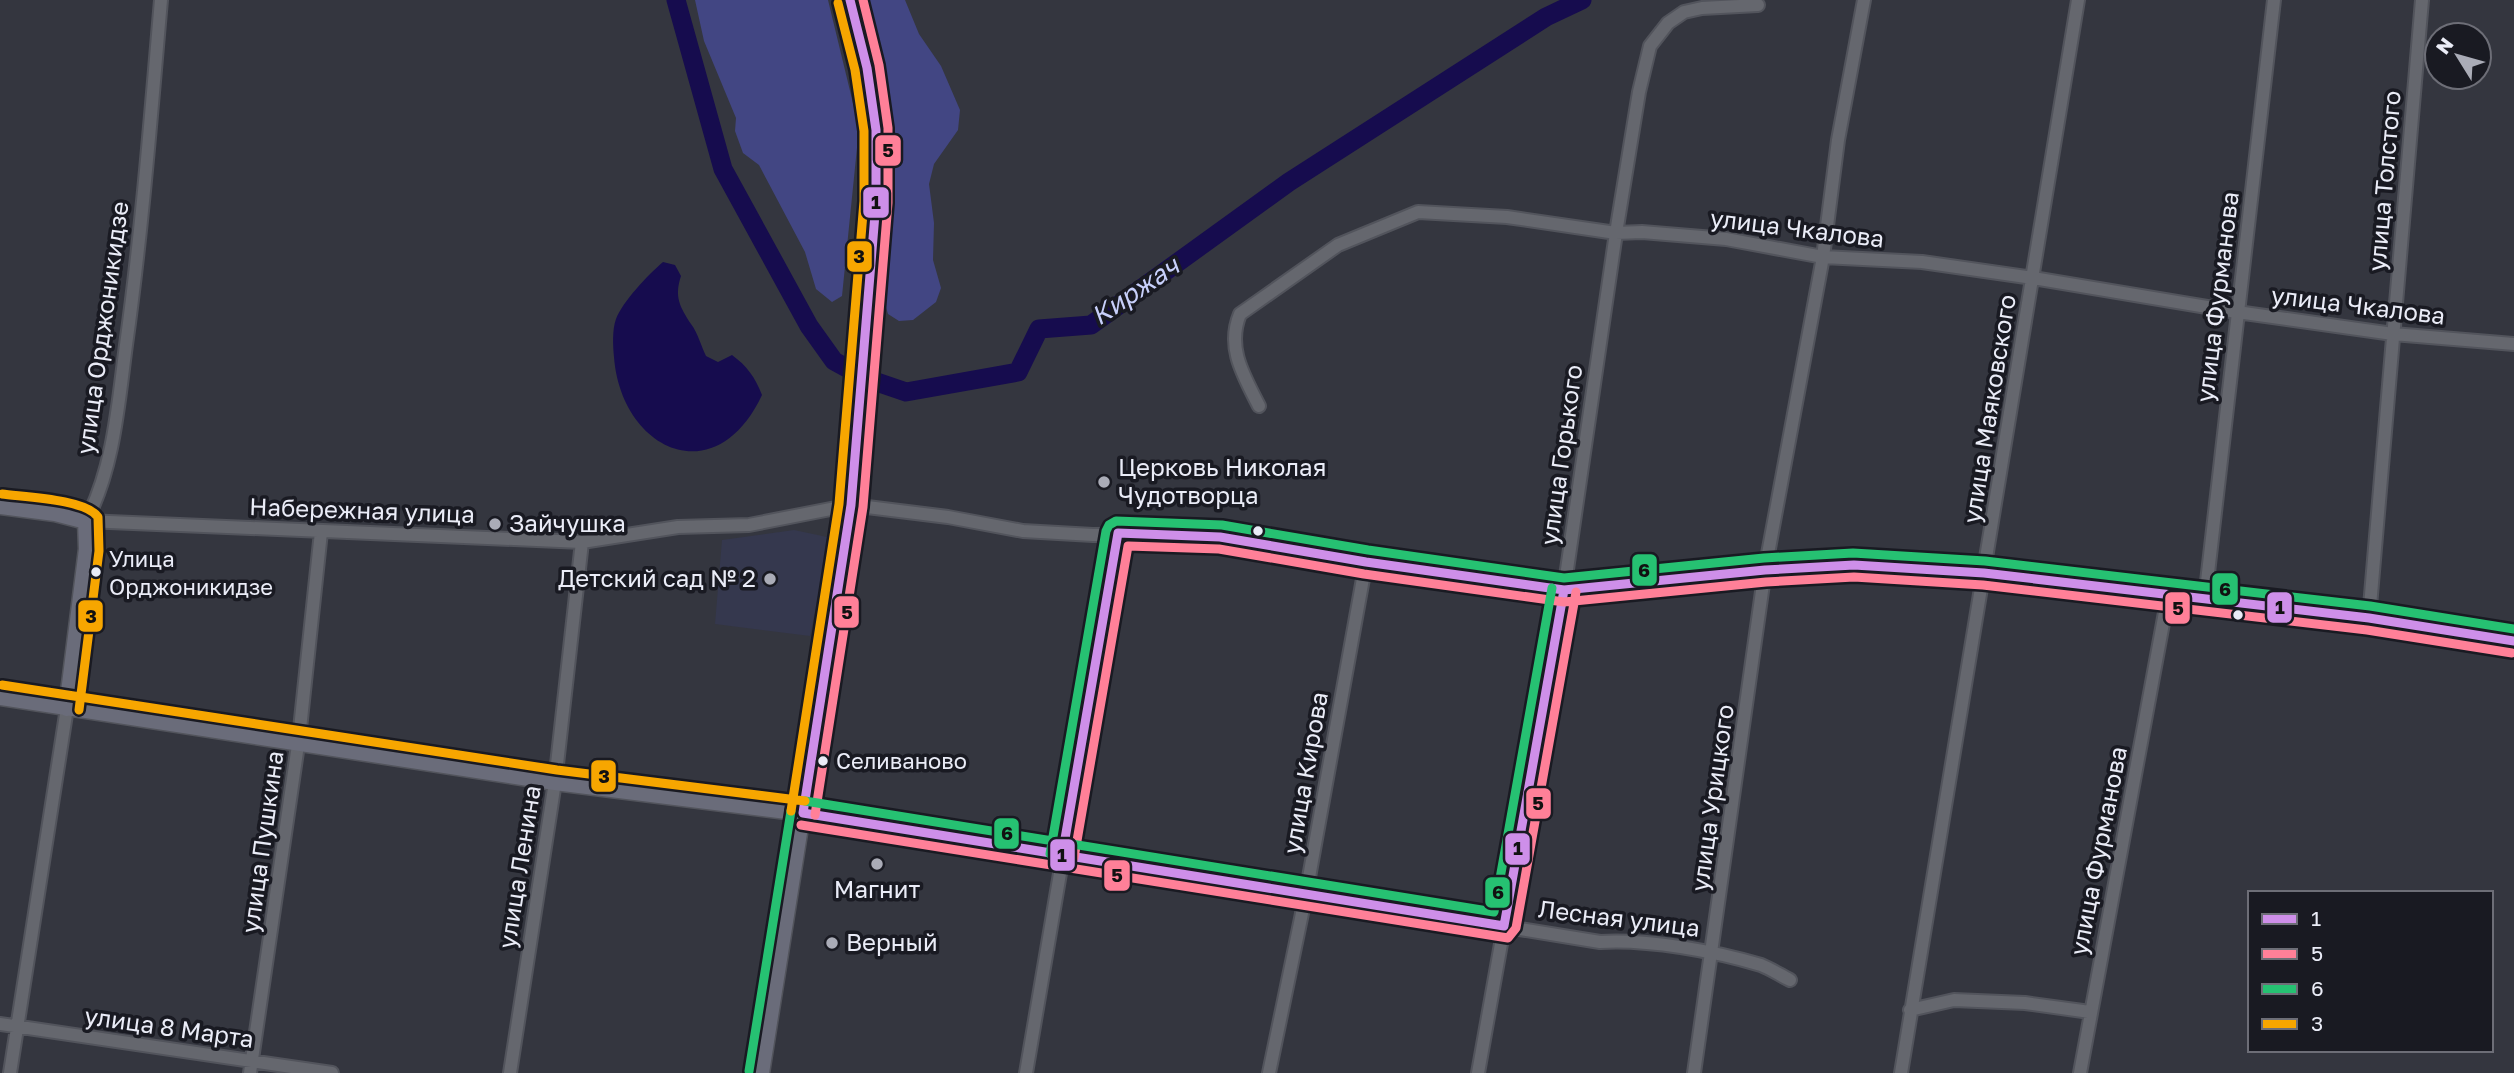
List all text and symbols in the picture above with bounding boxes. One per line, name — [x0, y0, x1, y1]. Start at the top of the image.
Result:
north arrow — [2423, 21, 2493, 91]
text: N — [2430, 33, 2458, 58]
street label: улица Толстого — [2361, 89, 2406, 273]
line badge: 5 — [874, 134, 902, 167]
text: 5 — [882, 138, 894, 161]
line badge: 1 — [862, 186, 890, 219]
text: 1 — [871, 190, 881, 213]
street label: улица Фурманова — [2189, 190, 2244, 404]
street label: улица Орджоникидзе — [69, 199, 134, 456]
street label: улица Чкалова — [1709, 202, 1886, 253]
line badge: 3 — [846, 240, 873, 273]
text: 3 — [853, 244, 865, 267]
water label: Киржач — [1085, 249, 1186, 331]
street label: улица Чкалова — [2270, 279, 2447, 330]
street label: улица Маяковского — [1956, 292, 2021, 525]
street label: улица Горького — [1534, 363, 1588, 547]
place label: Церковь Николая Чудотворца — [1118, 452, 1326, 509]
marker: Церковь Николая Чудотворца — [1096, 474, 1112, 490]
street label: Набережная улица — [249, 491, 475, 528]
place label: Зайчушка — [509, 508, 626, 537]
marker: Зайчушка — [487, 516, 503, 532]
unlabelled marker — [1251, 524, 1265, 538]
place label: Улица Орджоникидзе — [109, 545, 273, 600]
line badge: 6 — [1631, 553, 1658, 587]
text: 6 — [1638, 558, 1650, 581]
place label: Детский сад № 2 — [558, 563, 756, 592]
marker: Улица Орджоникидзе — [89, 565, 103, 579]
marker: Детский сад № 2 — [762, 571, 778, 587]
line badge: 6 — [2211, 572, 2239, 606]
text: 6 — [2219, 577, 2231, 600]
line badge: 5 — [2164, 591, 2191, 625]
line badge: 1 — [2266, 591, 2293, 624]
line badge: 5 — [833, 595, 860, 629]
text: 1 — [2275, 595, 2285, 618]
text: 5 — [2172, 596, 2184, 619]
line badge: 3 — [77, 599, 104, 633]
text: 5 — [841, 600, 853, 623]
text: 3 — [85, 604, 97, 627]
unlabelled marker — [2231, 608, 2245, 622]
street label: улица Кирова — [1276, 689, 1333, 856]
street label: улица Урицкого — [1684, 702, 1739, 893]
street label: улица Фурманова — [2063, 744, 2132, 958]
place label: Селиваново — [836, 747, 967, 774]
street label: улица Пушкина — [234, 749, 289, 935]
marker: Селиваново — [816, 754, 830, 768]
line badge: 3 — [590, 759, 617, 793]
text: 3 — [598, 764, 610, 787]
street label: улица Ленина — [491, 783, 546, 950]
line badge: 5 — [1525, 787, 1552, 820]
text: 5 — [1532, 791, 1544, 814]
line badge: 6 — [993, 817, 1020, 850]
text: 6 — [1001, 821, 1013, 844]
line badge: 1 — [1504, 832, 1531, 866]
text: 1 — [1513, 836, 1523, 859]
line badge: 1 — [1049, 838, 1076, 872]
text: 1 — [1057, 843, 1067, 866]
marker: Магнит — [869, 856, 885, 872]
line badge: 5 — [1103, 859, 1131, 892]
text: 5 — [1111, 863, 1123, 886]
place label: Магнит — [834, 874, 920, 903]
line badge: 6 — [1484, 876, 1511, 909]
text: 6 — [1492, 880, 1504, 903]
legend — [2248, 891, 2493, 1052]
street label: Лесная улица — [1537, 893, 1702, 942]
text: 1 — [2311, 905, 2321, 931]
place label: Верный — [846, 927, 938, 956]
marker: Верный — [824, 935, 840, 951]
text: 5 — [2311, 940, 2323, 966]
text: 6 — [2311, 975, 2324, 1001]
street label: улица 8 Марта — [83, 1000, 256, 1053]
text: 3 — [2311, 1010, 2323, 1036]

